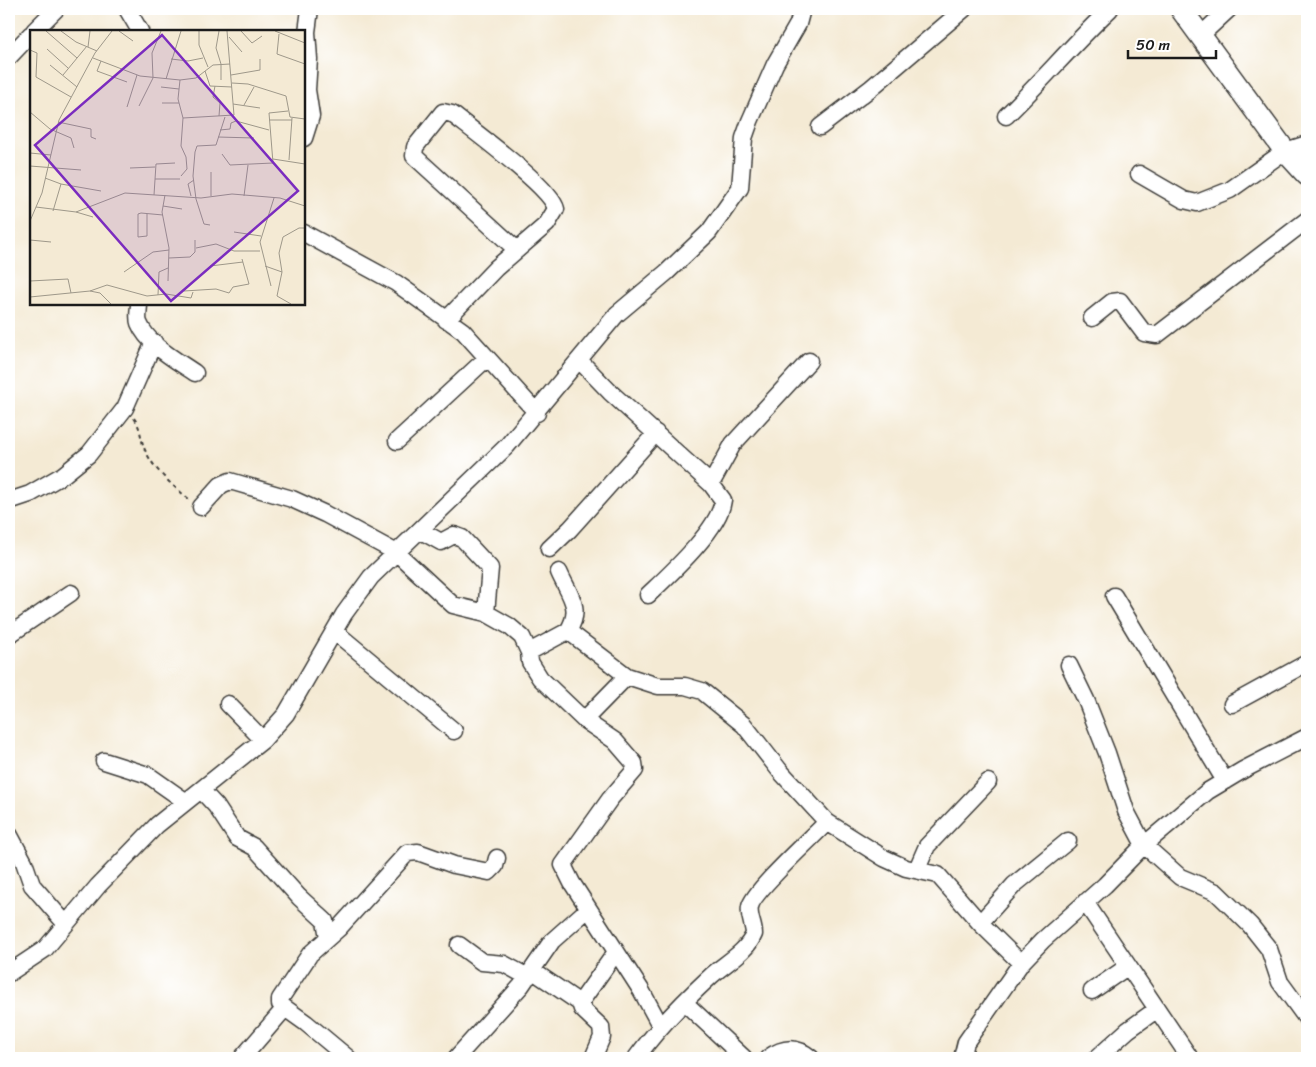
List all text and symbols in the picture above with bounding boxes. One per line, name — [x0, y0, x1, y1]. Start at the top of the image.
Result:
scale bar — [1128, 28, 1216, 60]
inset map — [30, 30, 305, 305]
text: 50 m — [1136, 32, 1171, 58]

